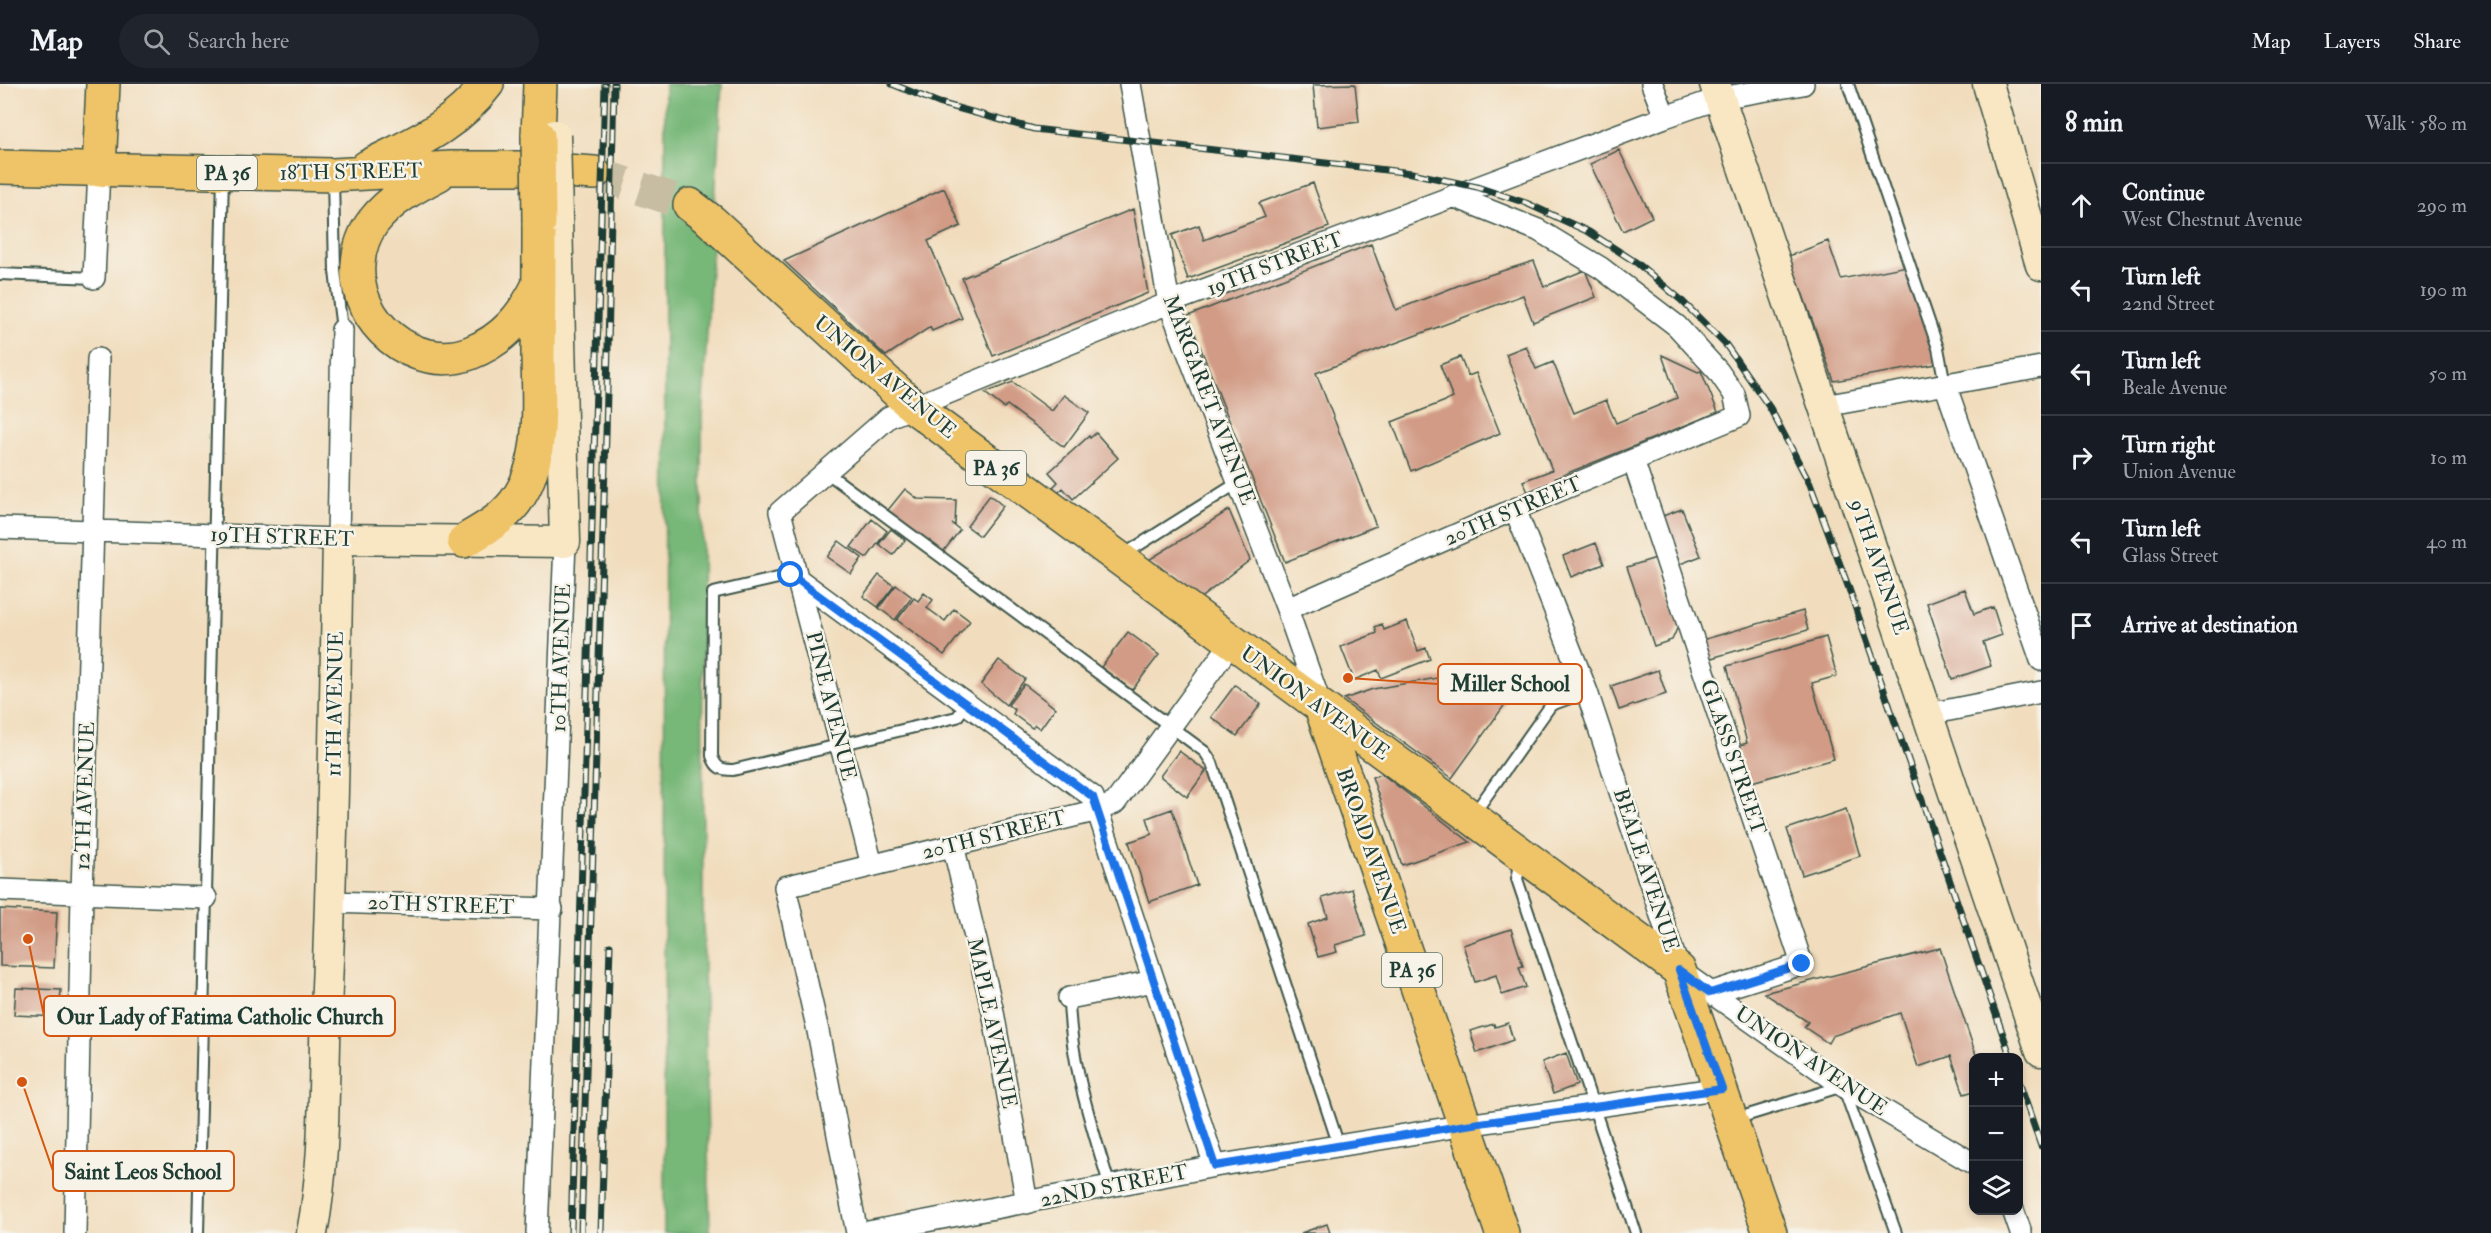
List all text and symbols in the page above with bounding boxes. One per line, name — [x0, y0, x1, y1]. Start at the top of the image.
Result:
search box — [119, 14, 539, 68]
text: Map — [30, 24, 83, 59]
icon: search — [140, 25, 173, 58]
text: Search here — [188, 27, 289, 55]
text: Map — [2251, 28, 2291, 55]
text: Layers — [2324, 28, 2380, 55]
text: Share — [2413, 28, 2461, 55]
text: 8 min — [2065, 107, 2123, 139]
text: Walk · 580 m — [2365, 111, 2467, 136]
road number: PA 36 — [197, 156, 257, 190]
street label: 18TH STREET — [279, 157, 423, 187]
text: Continue — [2122, 179, 2205, 207]
icon: ahead — [2065, 189, 2098, 222]
text: 290 m — [2417, 193, 2467, 218]
text: West Chestnut Avenue — [2122, 207, 2302, 232]
street label: 19TH STREET — [1203, 226, 1347, 302]
text: Turn left — [2122, 263, 2201, 291]
icon: left — [2065, 273, 2098, 306]
text: 190 m — [2420, 277, 2467, 302]
street label: MARGARET AVENUE — [1156, 291, 1262, 509]
text: 22nd Street — [2122, 291, 2215, 316]
street label: UNION AVENUE — [808, 309, 962, 445]
text: Turn left — [2122, 347, 2201, 375]
icon: left — [2065, 357, 2098, 390]
text: 50 m — [2428, 361, 2467, 386]
text: Beale Avenue — [2122, 375, 2227, 400]
text: Turn right — [2122, 431, 2215, 459]
icon: right — [2065, 441, 2098, 474]
text: 10 m — [2430, 445, 2467, 470]
road number: PA 36 — [966, 451, 1026, 485]
text: Union Avenue — [2122, 459, 2236, 484]
street label: 20TH STREET — [1440, 470, 1586, 552]
street label: 9TH AVENUE — [1843, 494, 1915, 638]
text: Turn left — [2122, 515, 2201, 543]
street label: 19TH STREET — [210, 521, 355, 553]
icon: left — [2065, 525, 2098, 558]
text: 40 m — [2426, 529, 2467, 554]
text: Glass Street — [2122, 543, 2218, 568]
route start — [777, 561, 803, 587]
street label: 10TH AVENUE — [545, 583, 577, 733]
icon: arrive — [2065, 609, 2098, 642]
text: Arrive at destination — [2122, 611, 2298, 639]
street label: PINE AVENUE — [799, 629, 863, 783]
street label: 11TH AVENUE — [320, 631, 350, 777]
street label: UNION AVENUE — [1235, 640, 1395, 766]
callout: Miller School — [1438, 664, 1582, 704]
text: Miller School — [1449, 670, 1570, 698]
street label: GLASS STREET — [1694, 676, 1772, 839]
street label: 12TH AVENUE — [69, 721, 101, 871]
street label: BROAD AVENUE — [1330, 765, 1412, 937]
street label: BEALE AVENUE — [1607, 785, 1685, 955]
street label: 20TH STREET — [920, 804, 1069, 866]
street label: 20TH STREET — [367, 889, 515, 921]
street label: MAPLE AVENUE — [961, 935, 1023, 1111]
route end — [1788, 950, 1814, 976]
road number: PA 36 — [1382, 953, 1442, 987]
callout: Our Lady of Fatima Catholic Church — [44, 996, 395, 1036]
street label: UNION AVENUE — [1730, 1000, 1892, 1122]
text: Our Lady of Fatima Catholic Church — [56, 1003, 384, 1032]
map controls — [1969, 1053, 2023, 1215]
button: + — [1969, 1053, 2023, 1107]
button: − — [1969, 1107, 2023, 1161]
callout: Saint Leos School — [53, 1151, 234, 1191]
text: Saint Leos School — [64, 1158, 222, 1186]
street label: 22ND STREET — [1038, 1158, 1190, 1214]
button: layers — [1969, 1161, 2023, 1215]

